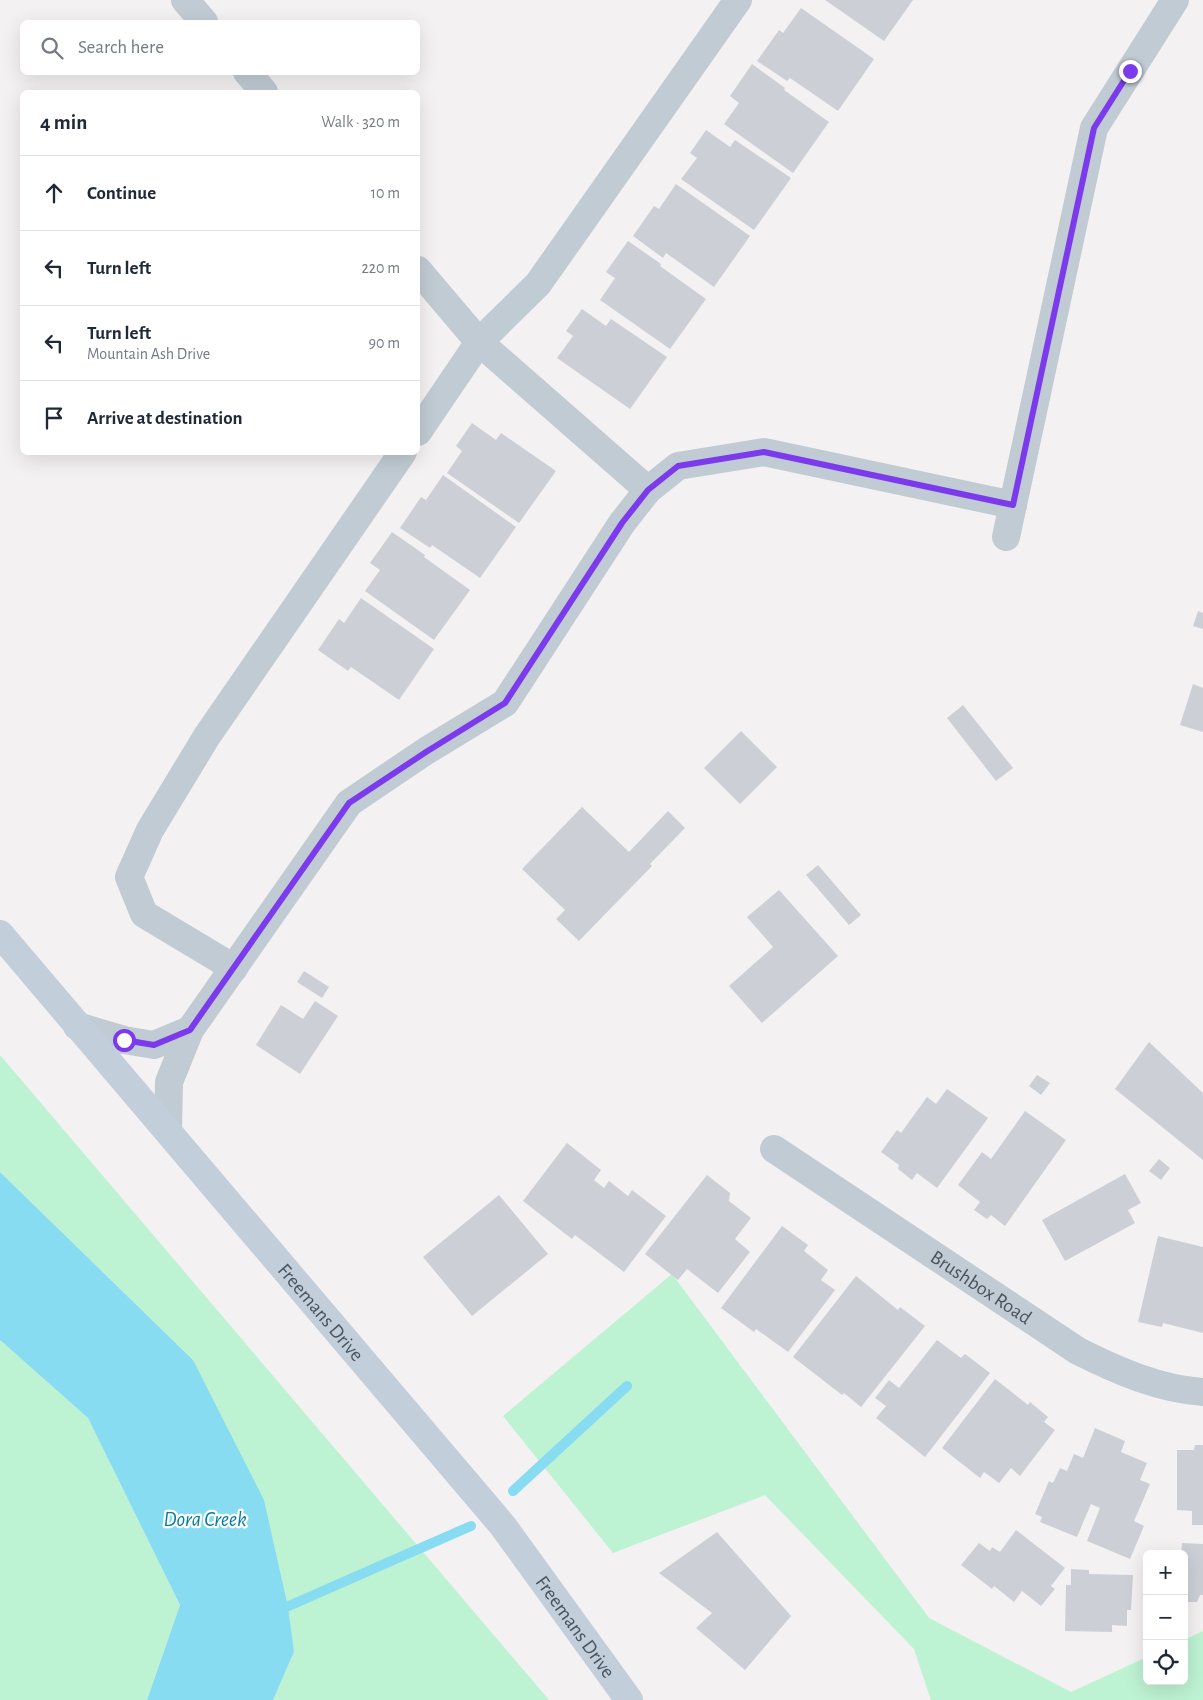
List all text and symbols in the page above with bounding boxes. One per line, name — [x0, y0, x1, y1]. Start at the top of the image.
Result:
search box — [20, 20, 420, 75]
icon: search — [38, 34, 66, 62]
text: Search here — [78, 38, 164, 57]
route end — [1119, 60, 1142, 83]
text: 4 min — [40, 112, 87, 133]
text: Walk · 320 m — [321, 114, 400, 130]
icon: ahead — [40, 179, 68, 207]
text: Continue — [87, 184, 156, 203]
text: 10 m — [371, 185, 400, 201]
icon: left — [40, 254, 68, 282]
text: Turn left — [87, 259, 151, 278]
text: 220 m — [362, 260, 400, 276]
text: Turn left — [87, 324, 151, 343]
icon: left — [40, 329, 68, 357]
text: 90 m — [369, 335, 400, 351]
text: Mountain Ash Drive — [87, 346, 210, 362]
icon: arrive — [40, 404, 68, 432]
text: Arrive at destination — [87, 409, 243, 428]
route start — [113, 1029, 136, 1052]
street label: Brushbox Road — [927, 1247, 1035, 1328]
street label: Freemans Drive — [274, 1260, 367, 1365]
water label: Dora Creek — [163, 1509, 247, 1530]
map controls — [1143, 1550, 1188, 1685]
button: + — [1143, 1550, 1188, 1595]
street label: Freemans Drive — [532, 1572, 618, 1682]
button: − — [1143, 1595, 1188, 1640]
button: locate — [1143, 1640, 1188, 1685]

